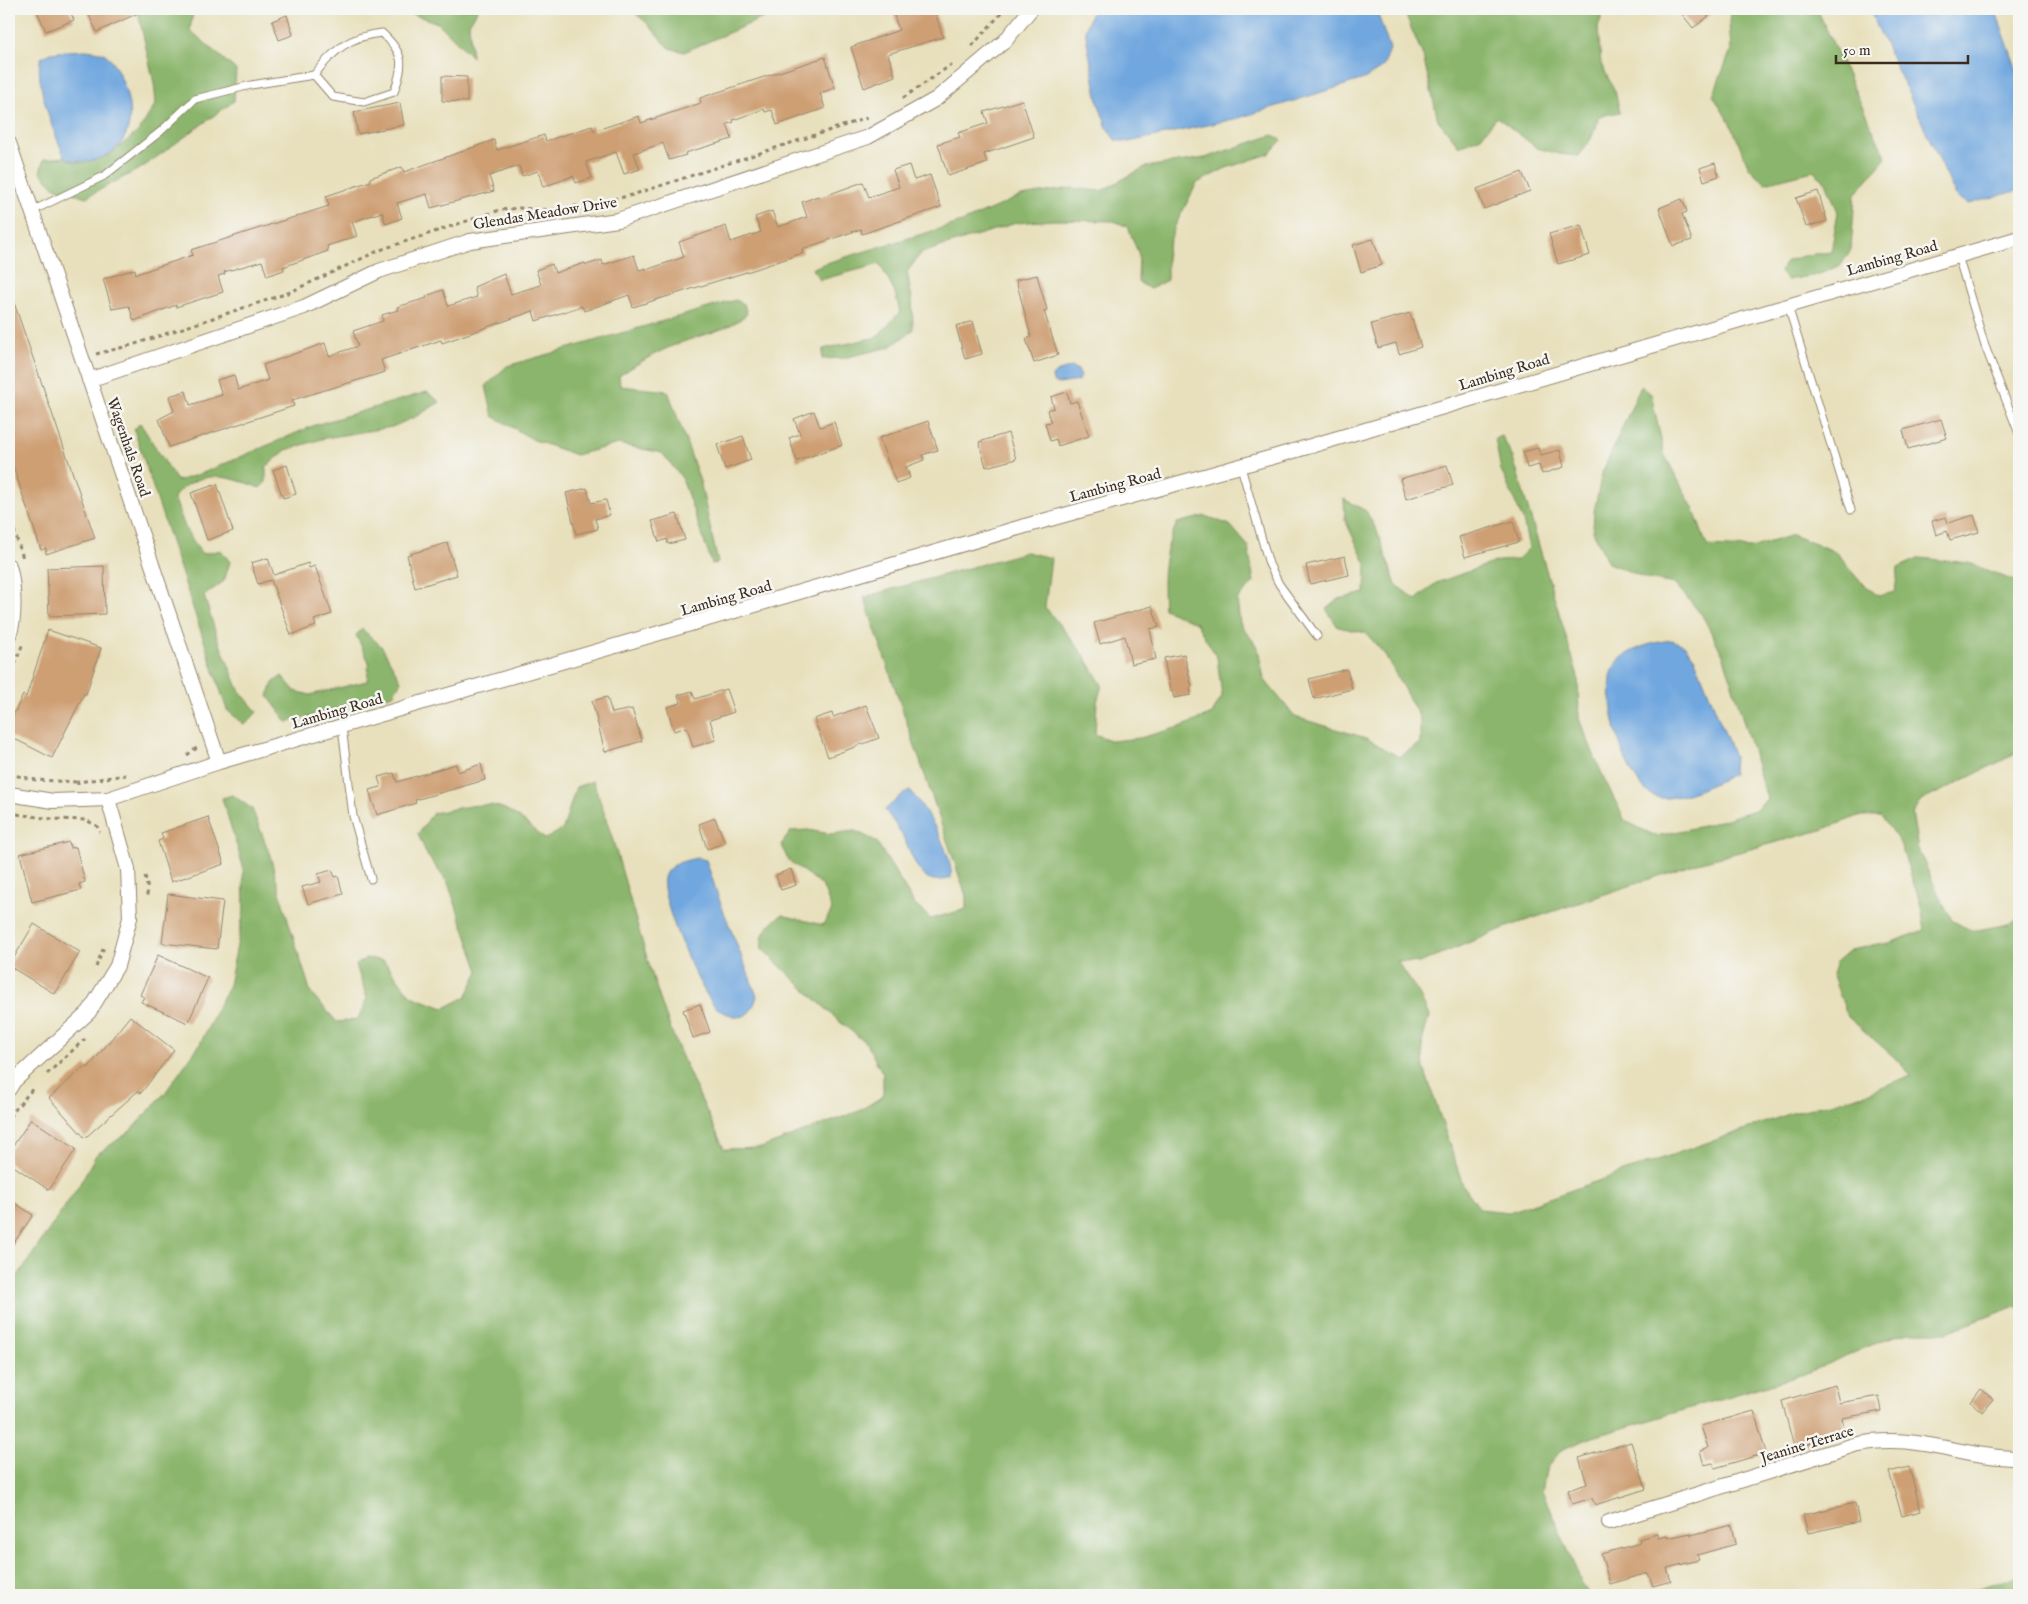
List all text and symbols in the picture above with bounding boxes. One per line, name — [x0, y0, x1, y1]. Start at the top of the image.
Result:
scale bar — [1836, 32, 1968, 64]
text: 50 m — [1843, 41, 1871, 60]
street label: Glendas Meadow Drive — [472, 193, 618, 234]
street label: Lambing Road — [1844, 236, 1941, 281]
street label: Lambing Road — [1456, 349, 1553, 395]
street label: Wagenhals Road — [103, 395, 155, 500]
street label: Lambing Road — [1067, 464, 1164, 507]
street label: Lambing Road — [678, 576, 775, 621]
street label: Lambing Road — [289, 689, 386, 734]
street label: Jeanine Terrace — [1756, 1421, 1856, 1468]

